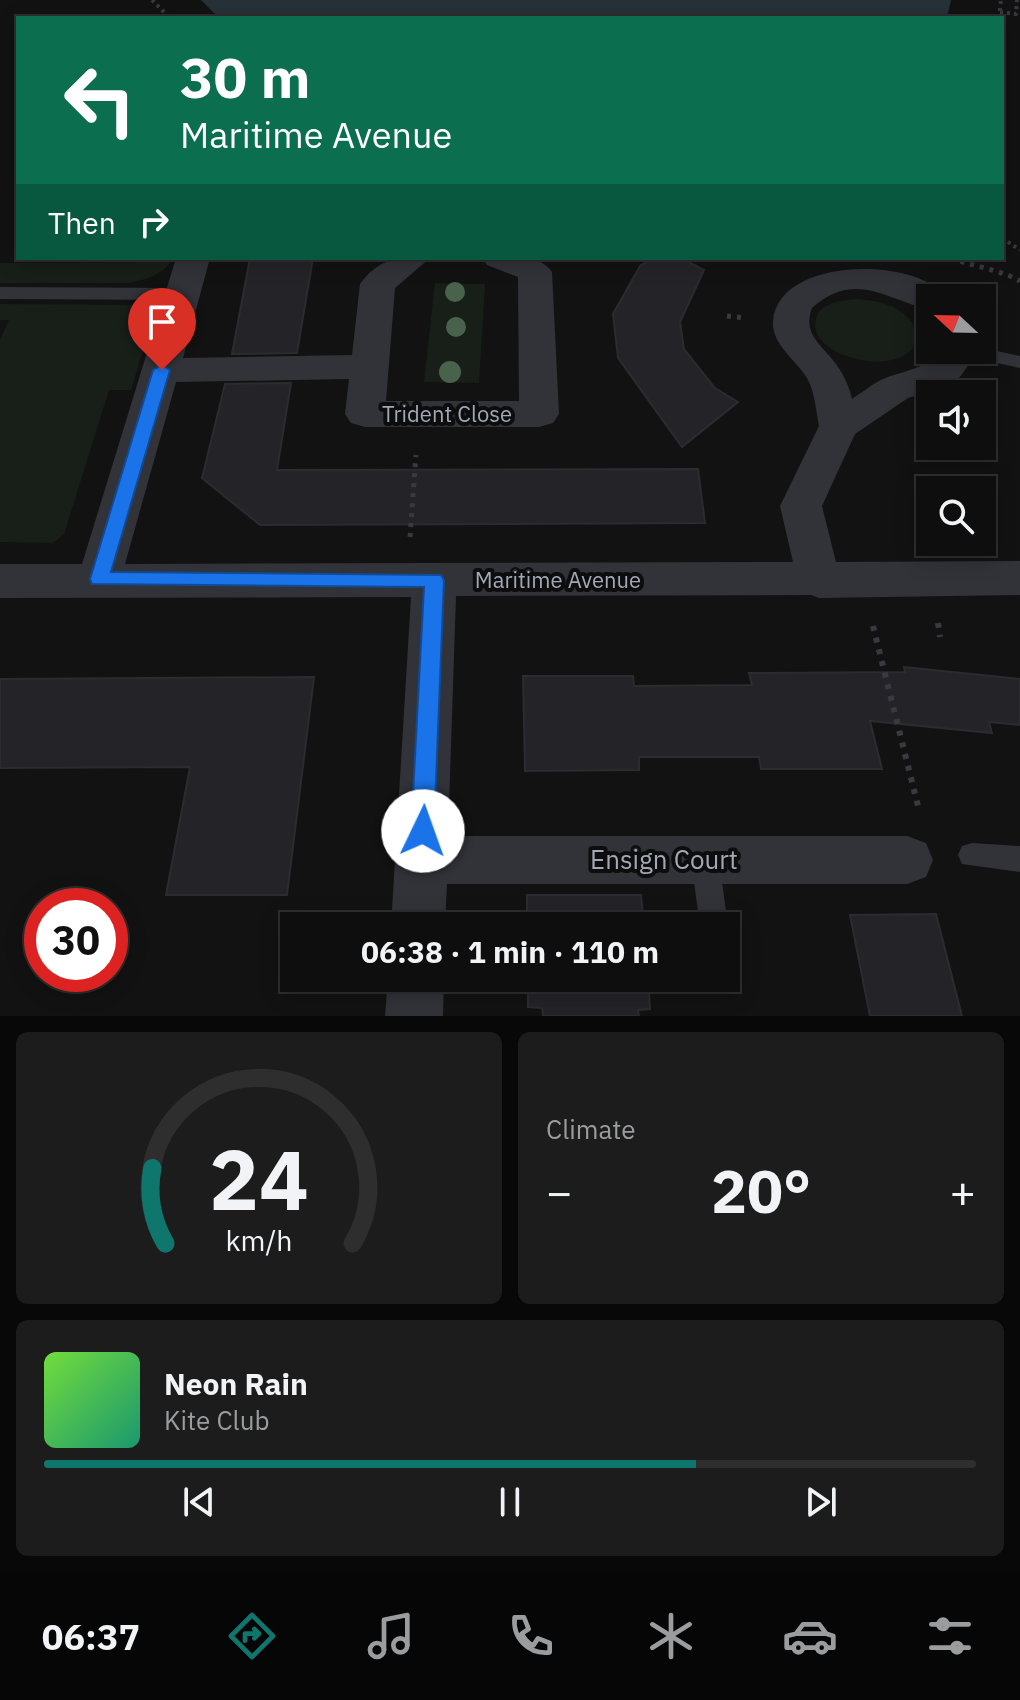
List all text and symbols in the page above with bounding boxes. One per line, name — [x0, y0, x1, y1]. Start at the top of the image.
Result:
text: 30 m — [180, 41, 310, 113]
icon: left — [48, 48, 152, 152]
text: Maritime Avenue — [180, 111, 452, 158]
icon: right — [132, 200, 176, 244]
text: Then — [48, 203, 116, 242]
north arrow — [916, 284, 996, 364]
map controls — [916, 284, 996, 556]
pin — [128, 288, 196, 370]
icon: arrive — [140, 300, 184, 344]
button: sound — [916, 380, 996, 460]
street label: Trident Close — [382, 399, 512, 428]
button: search — [916, 476, 996, 556]
street label: Maritime Avenue — [475, 565, 641, 594]
position arrow — [381, 789, 465, 873]
street label: Ensign Court — [590, 842, 738, 876]
speed limit sign: 30 — [24, 888, 128, 992]
text: 06:38 · 1 min · 110 m — [361, 932, 659, 971]
text: Climate — [546, 1112, 636, 1146]
text: 24 — [209, 1125, 309, 1233]
text: 20° — [711, 1151, 811, 1230]
text: − — [546, 1163, 572, 1220]
text: + — [950, 1163, 976, 1220]
text: km/h — [225, 1222, 293, 1259]
text: Neon Rain — [164, 1364, 308, 1403]
text: Kite Club — [164, 1403, 269, 1437]
icon: previous — [177, 1480, 221, 1524]
icon: pause — [488, 1480, 532, 1524]
icon: next — [799, 1480, 843, 1524]
icon: directions — [224, 1608, 280, 1664]
icon: music — [363, 1608, 419, 1664]
icon: phone — [503, 1608, 559, 1664]
icon: climate — [643, 1608, 699, 1664]
icon: car — [782, 1608, 838, 1664]
icon: filters — [922, 1608, 978, 1664]
text: 06:37 — [42, 1613, 140, 1660]

